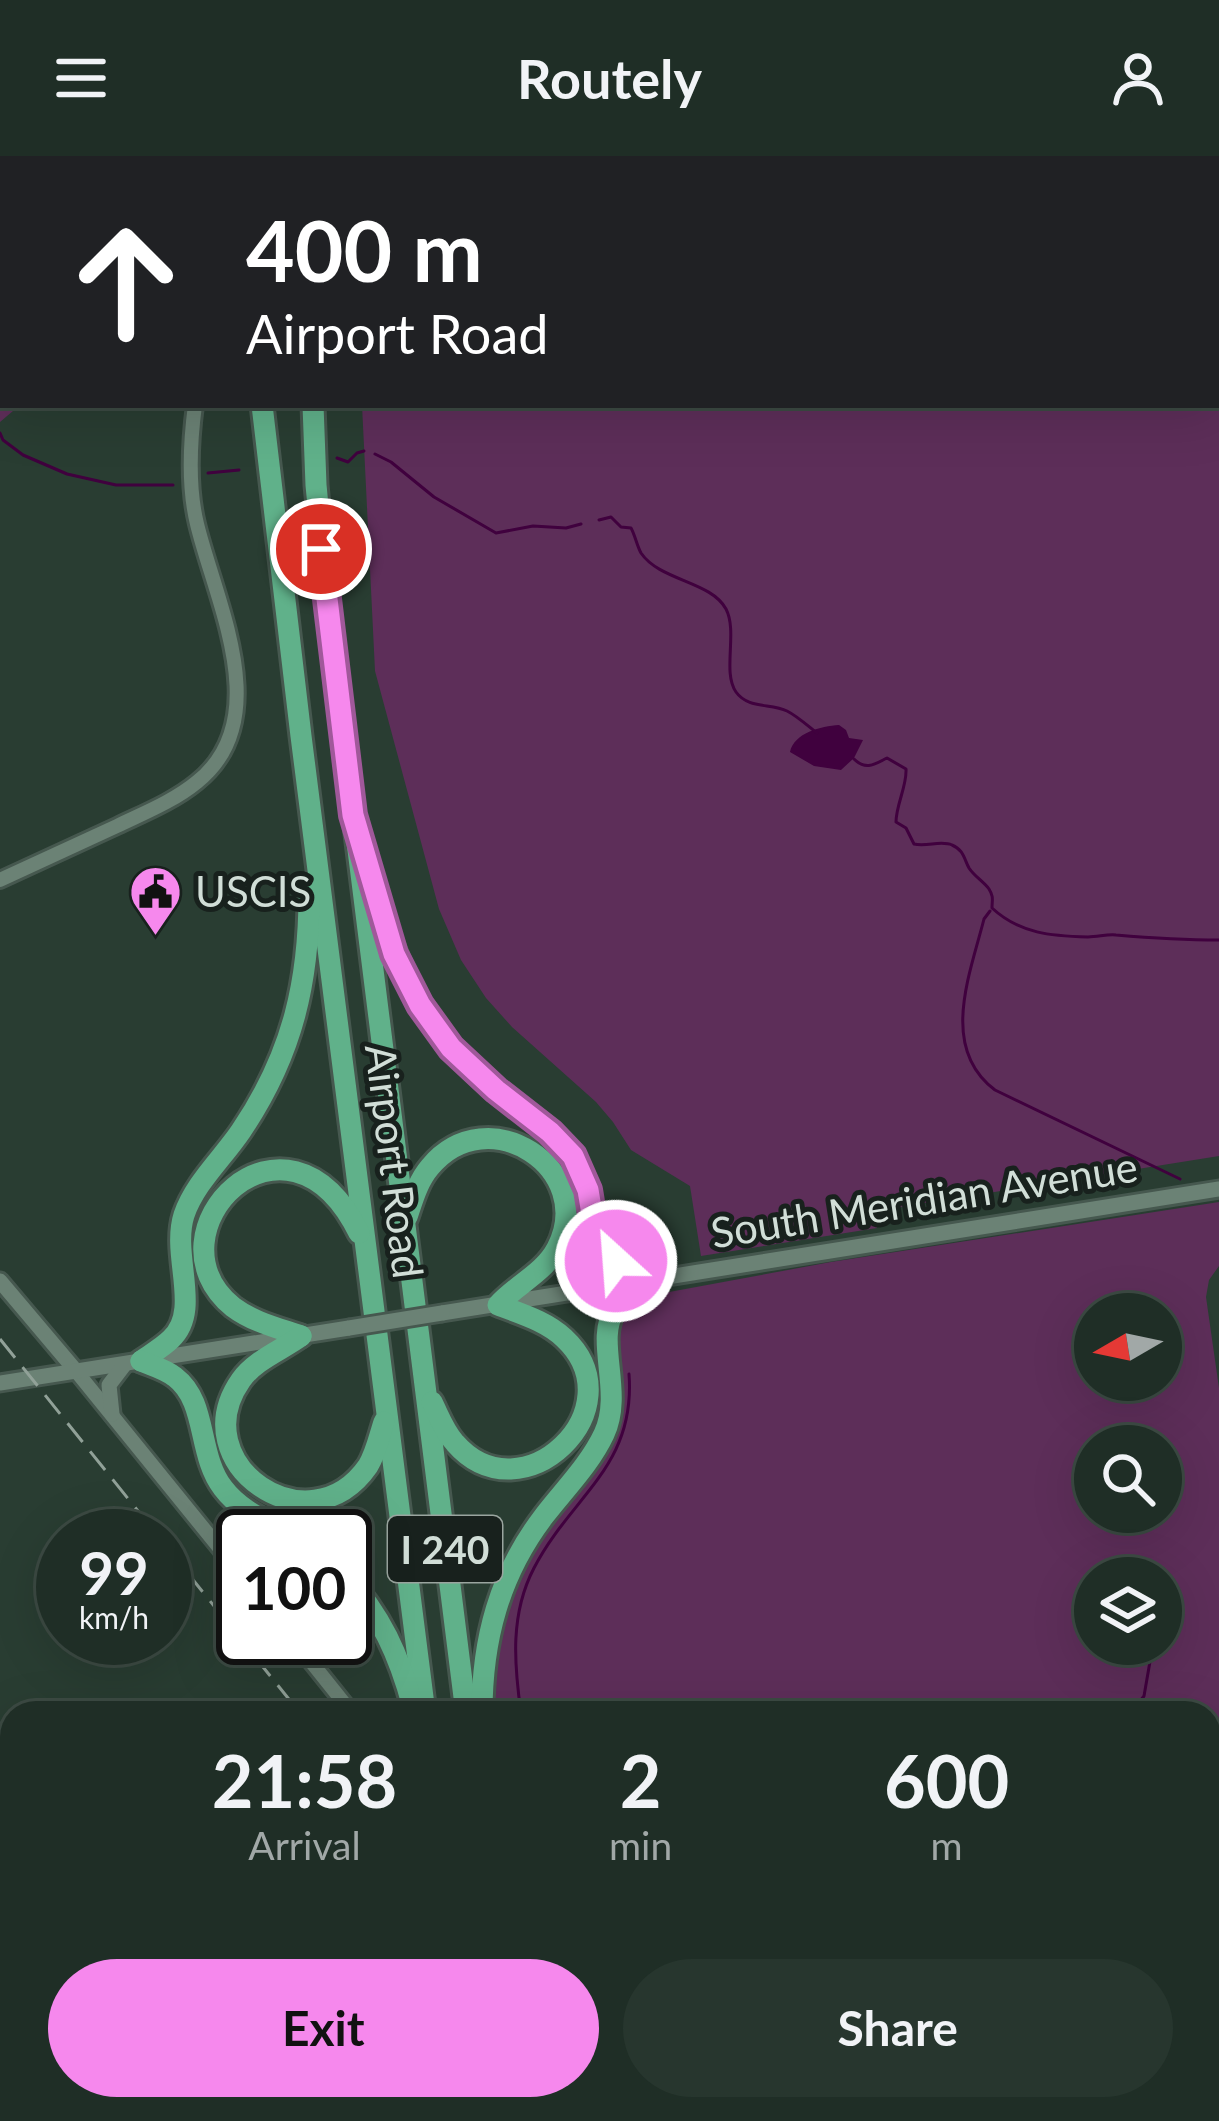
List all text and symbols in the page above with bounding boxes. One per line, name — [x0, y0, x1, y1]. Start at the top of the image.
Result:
icon: menu — [48, 45, 114, 111]
icon: person — [1105, 45, 1171, 111]
text: Routely — [517, 46, 702, 111]
text: 400 m — [246, 199, 483, 300]
icon: ahead — [48, 204, 204, 360]
text: Airport Road — [246, 301, 549, 366]
pin — [270, 498, 372, 600]
icon: arrive — [288, 516, 354, 582]
public building icon: USCIS — [128, 863, 184, 937]
place label: USCIS — [195, 866, 311, 916]
street label: Airport Road — [356, 1041, 434, 1281]
street label: South Meridian Avenue — [707, 1141, 1141, 1257]
position arrow — [553, 1198, 679, 1324]
north arrow — [1074, 1293, 1182, 1401]
map controls — [1074, 1293, 1182, 1665]
button: search — [1074, 1425, 1182, 1533]
speed limit sign: 100 — [216, 1509, 372, 1665]
road number: I 240 — [388, 1516, 502, 1582]
text: 99 — [79, 1536, 149, 1608]
button: layers — [1074, 1557, 1182, 1665]
text: km/h — [79, 1599, 149, 1635]
text: 21:58 — [212, 1737, 397, 1823]
text: 2 — [620, 1737, 662, 1823]
text: 600 — [884, 1737, 1009, 1823]
text: Arrival — [248, 1822, 361, 1868]
text: min — [609, 1822, 672, 1868]
text: m — [931, 1822, 963, 1868]
button: Exit — [48, 1959, 599, 2097]
button: Share — [623, 1959, 1173, 2097]

